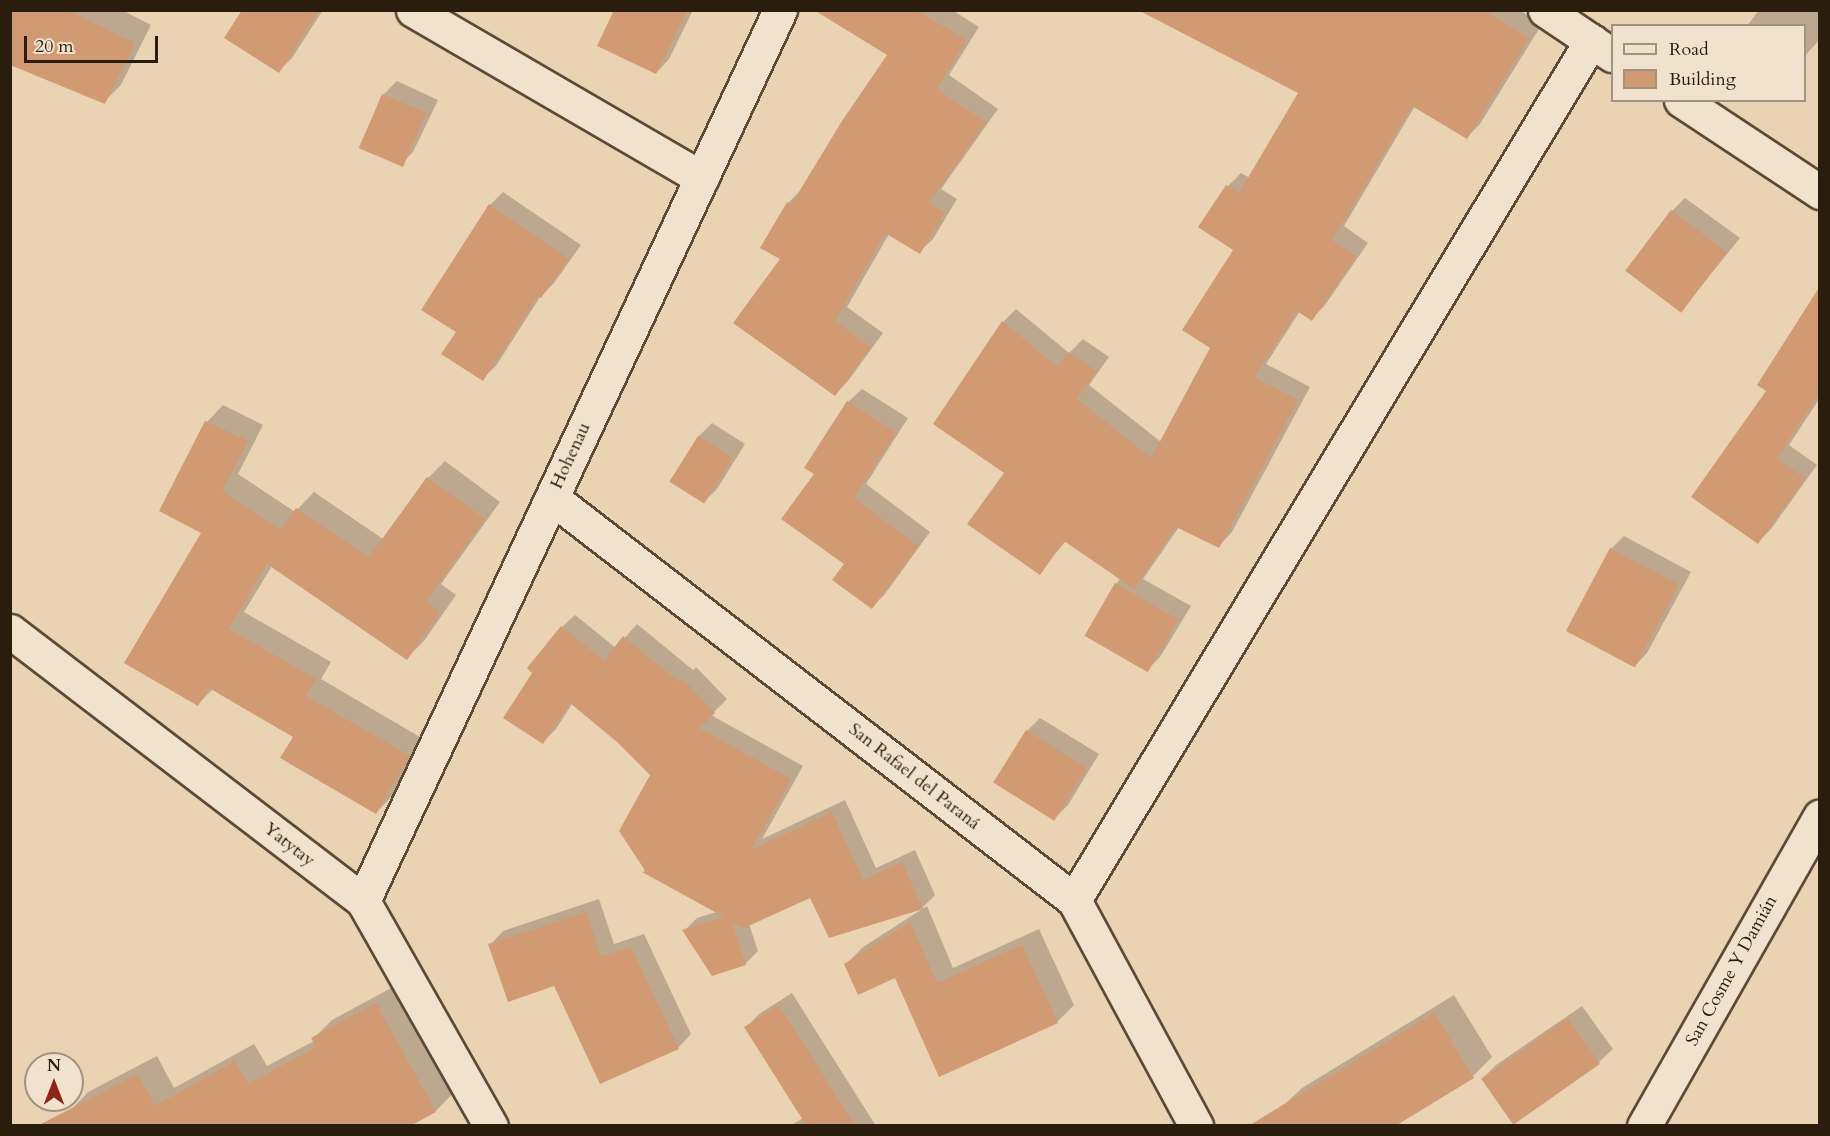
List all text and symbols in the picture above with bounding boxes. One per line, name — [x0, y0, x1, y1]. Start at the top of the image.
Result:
scale bar — [27, 24, 160, 62]
legend — [1611, 24, 1806, 102]
text: 20 m — [35, 34, 74, 59]
text: Road — [1669, 37, 1709, 62]
text: Building — [1669, 67, 1736, 92]
street label: Hohenau — [546, 419, 596, 493]
street label: San Rafael del Paraná — [844, 719, 984, 835]
street label: Yatytay — [259, 818, 319, 872]
street label: San Cosme Y Damián — [1682, 892, 1782, 1050]
north arrow — [24, 1052, 84, 1112]
text: N — [47, 1055, 61, 1077]

